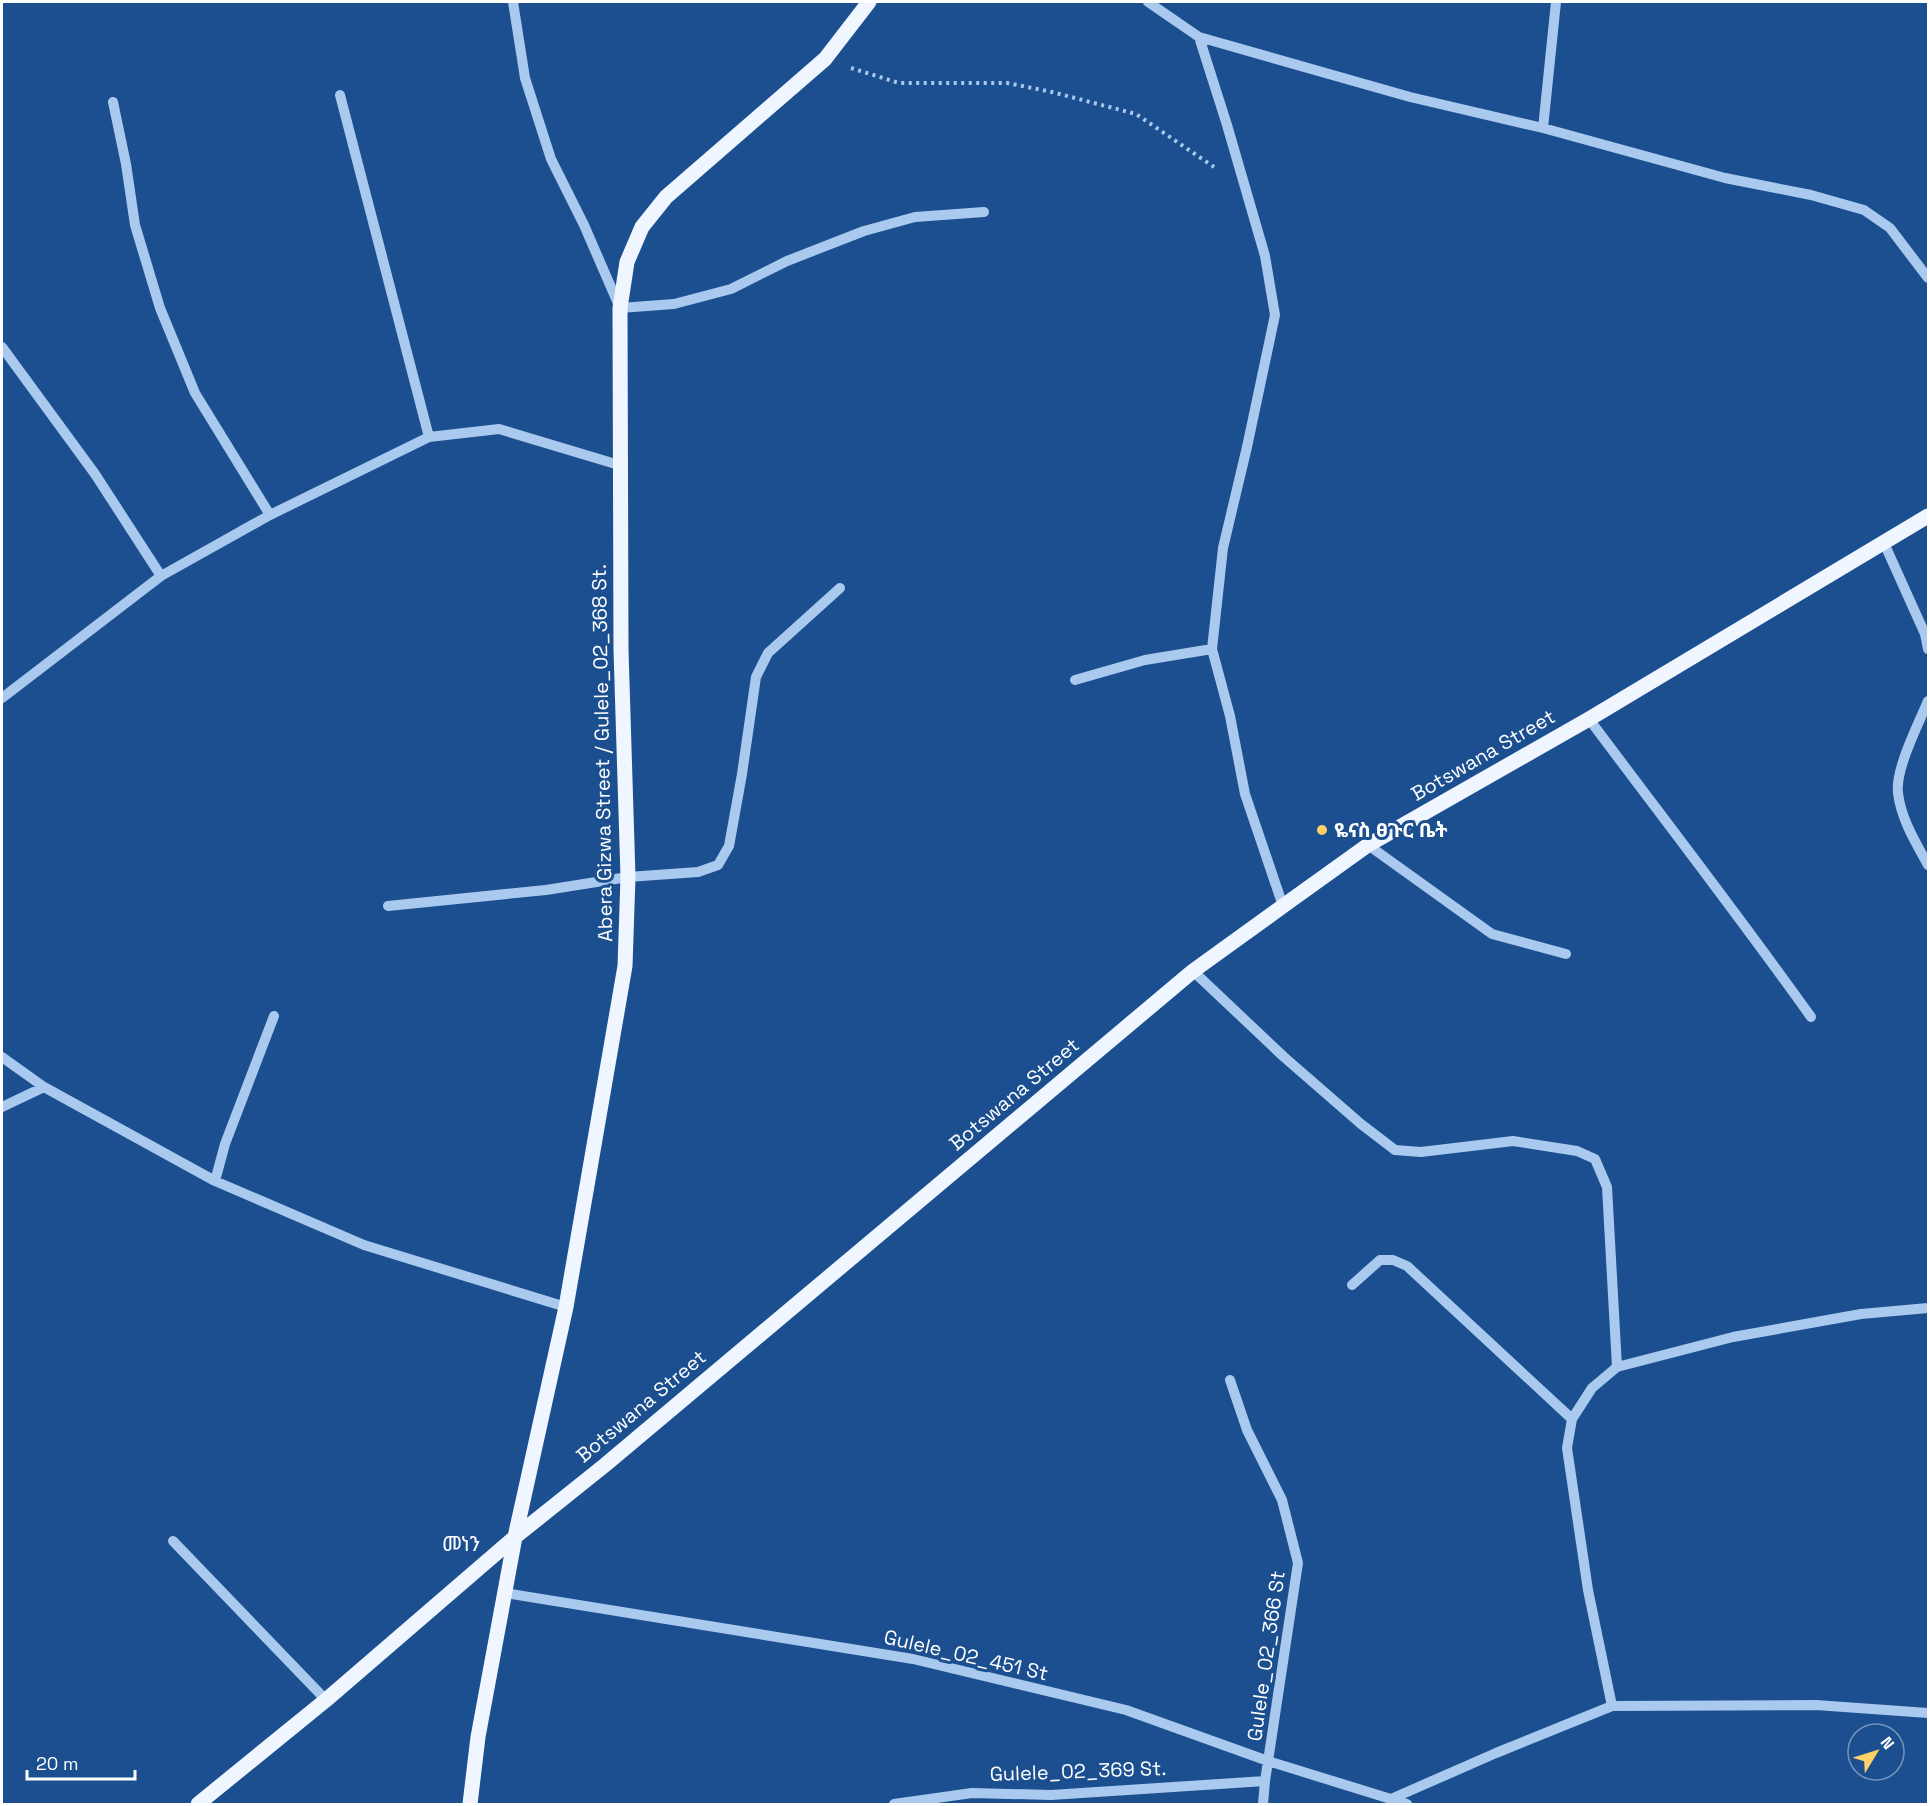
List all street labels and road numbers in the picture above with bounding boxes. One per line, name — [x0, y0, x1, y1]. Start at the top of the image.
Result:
street label: Abera Gizwa Street / Gulele_02_368 St. — [586, 564, 618, 942]
street label: Botswana Street — [1406, 703, 1560, 807]
street label: Botswana Street — [944, 1032, 1084, 1156]
street label: Botswana Street — [571, 1344, 711, 1468]
street label: Gulele_02_366 St — [1241, 1569, 1291, 1743]
street label: Gulele_02_451 St — [881, 1623, 1051, 1687]
street label: Gulele_02_369 St. — [989, 1755, 1167, 1787]

